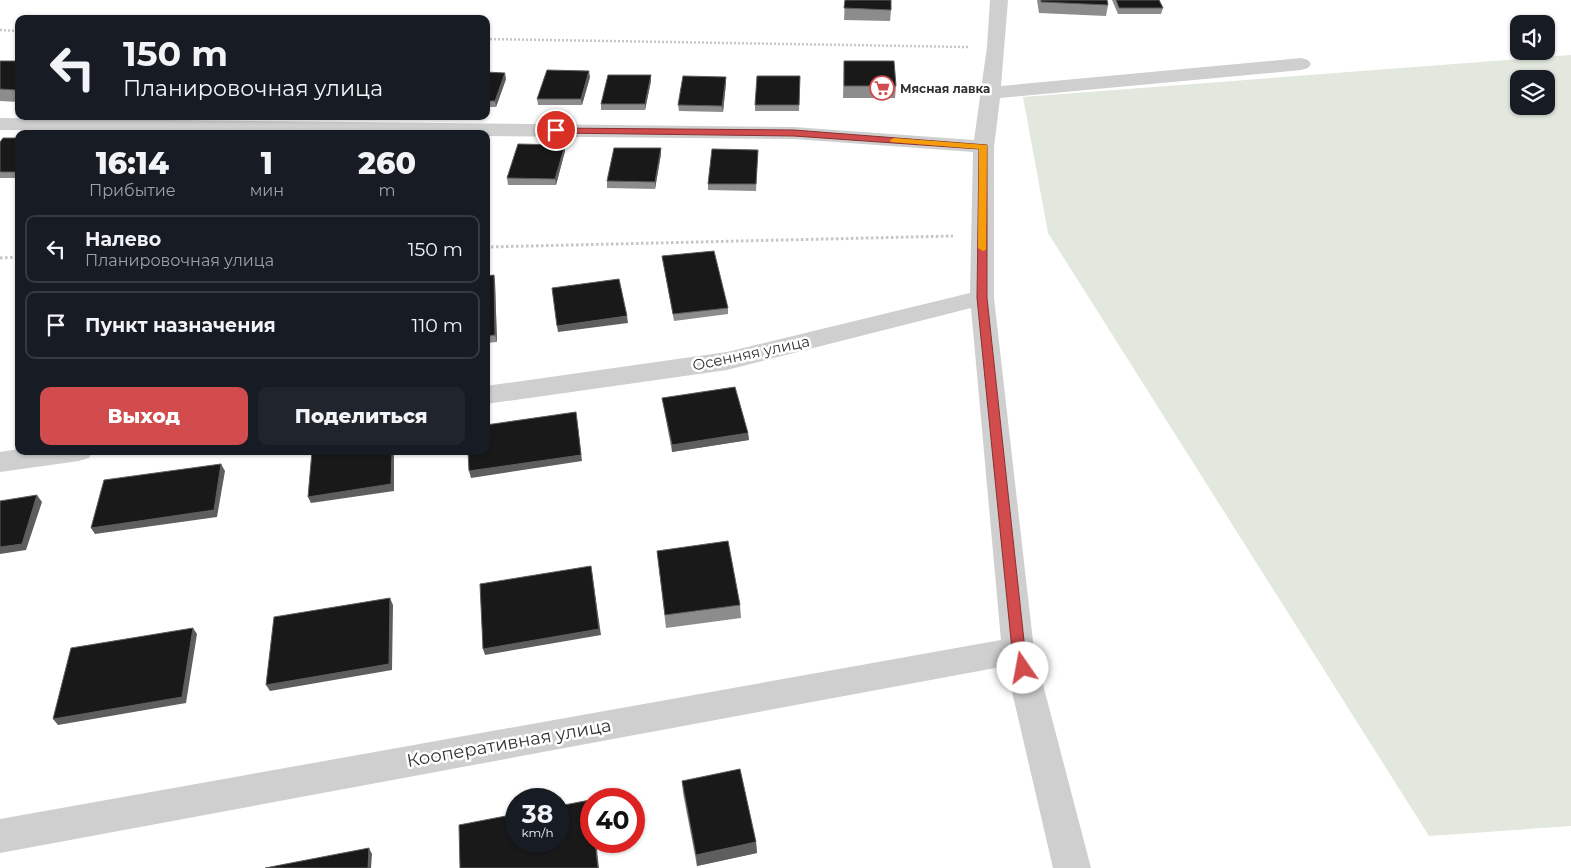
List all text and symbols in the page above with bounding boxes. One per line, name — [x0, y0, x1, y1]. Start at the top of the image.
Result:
map controls — [1510, 15, 1555, 115]
button: sound — [1510, 15, 1555, 60]
text: 150 m — [123, 32, 228, 75]
icon: left — [40, 35, 105, 100]
button: layers — [1510, 70, 1555, 115]
text: Планировочная улица — [123, 75, 383, 102]
supermarket icon: Мясная лавка — [869, 75, 895, 101]
place label: Мясная лавка — [900, 81, 990, 96]
pin — [535, 109, 577, 151]
icon: arrive — [542, 116, 570, 144]
text: 16:14 — [96, 145, 169, 182]
text: 1 — [261, 145, 273, 182]
text: 260 — [358, 145, 416, 182]
text: Прибытие — [89, 181, 176, 200]
text: мин — [250, 181, 284, 200]
text: m — [379, 181, 396, 200]
text: Налево — [85, 228, 161, 251]
icon: left — [42, 235, 70, 263]
text: 150 m — [408, 238, 463, 261]
text: Планировочная улица — [85, 251, 274, 270]
icon: arrive — [42, 311, 70, 339]
text: Пункт назначения — [85, 314, 276, 337]
text: 110 m — [412, 314, 463, 337]
street label: Осенняя улица — [691, 331, 811, 375]
button: Выход — [40, 387, 248, 445]
button: Поделиться — [258, 387, 465, 445]
position arrow — [996, 641, 1048, 693]
street label: Кооперативная улица — [405, 714, 613, 772]
speed limit sign: 40 — [580, 788, 645, 853]
text: 38 — [522, 799, 553, 829]
text: km/h — [521, 825, 554, 840]

